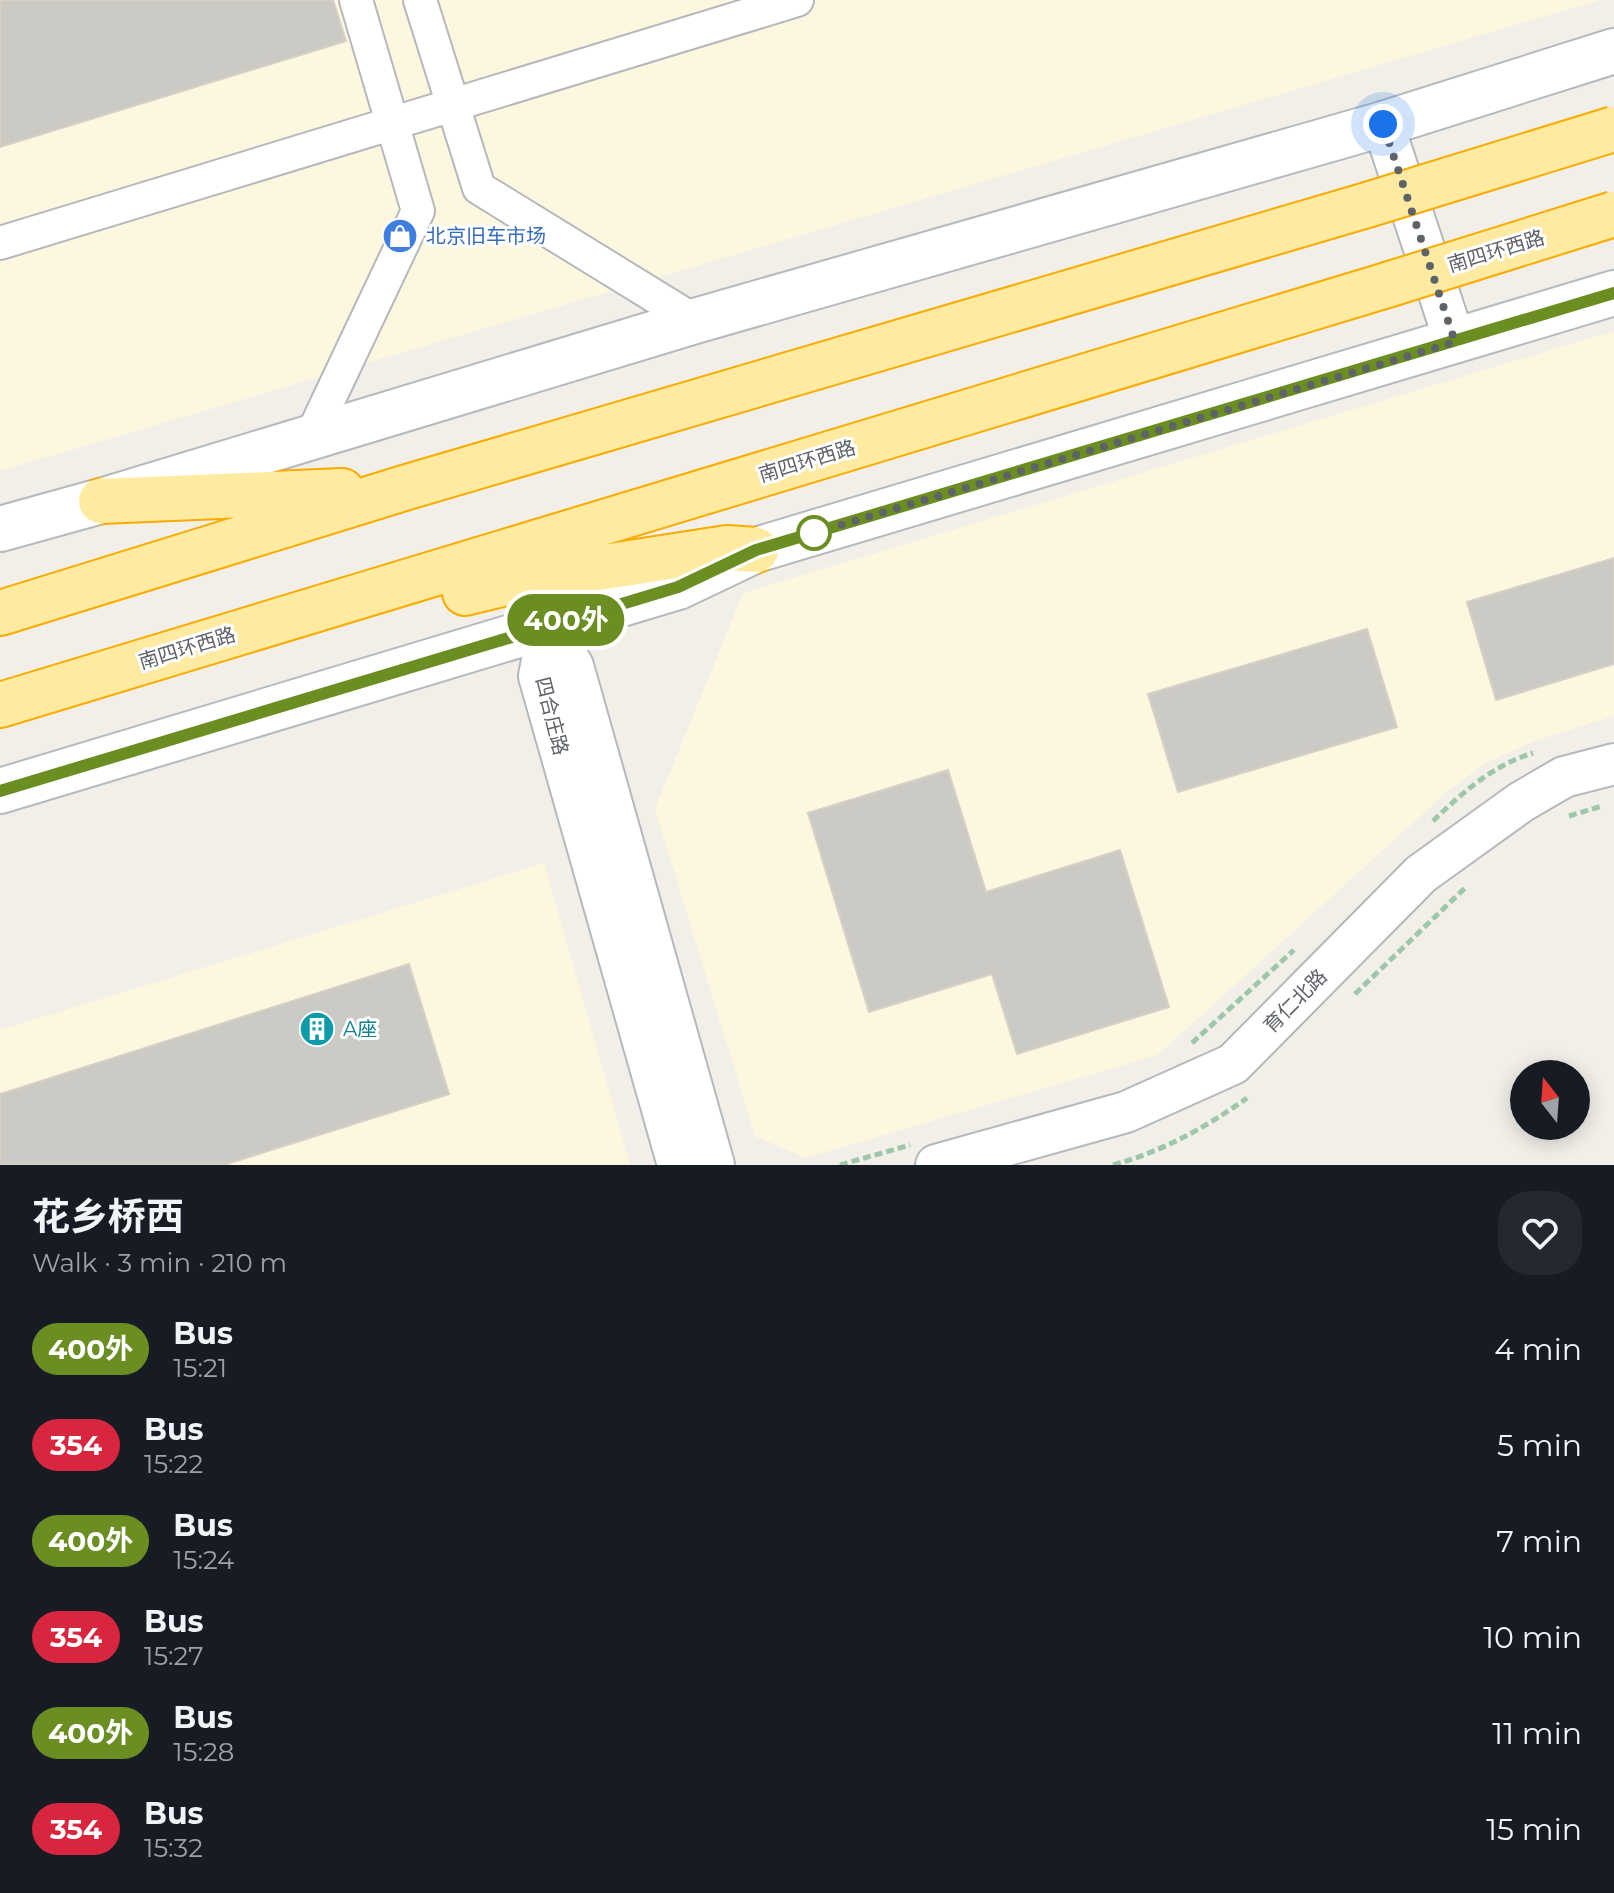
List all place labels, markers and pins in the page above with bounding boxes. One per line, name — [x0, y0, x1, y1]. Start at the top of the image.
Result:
shop icon: 北京旧车市场 — [381, 217, 419, 255]
place label: 北京旧车市场 — [426, 224, 546, 248]
unlabelled marker — [797, 516, 831, 550]
building icon: A座 — [298, 1010, 336, 1048]
place label: A座 — [343, 1017, 377, 1041]

